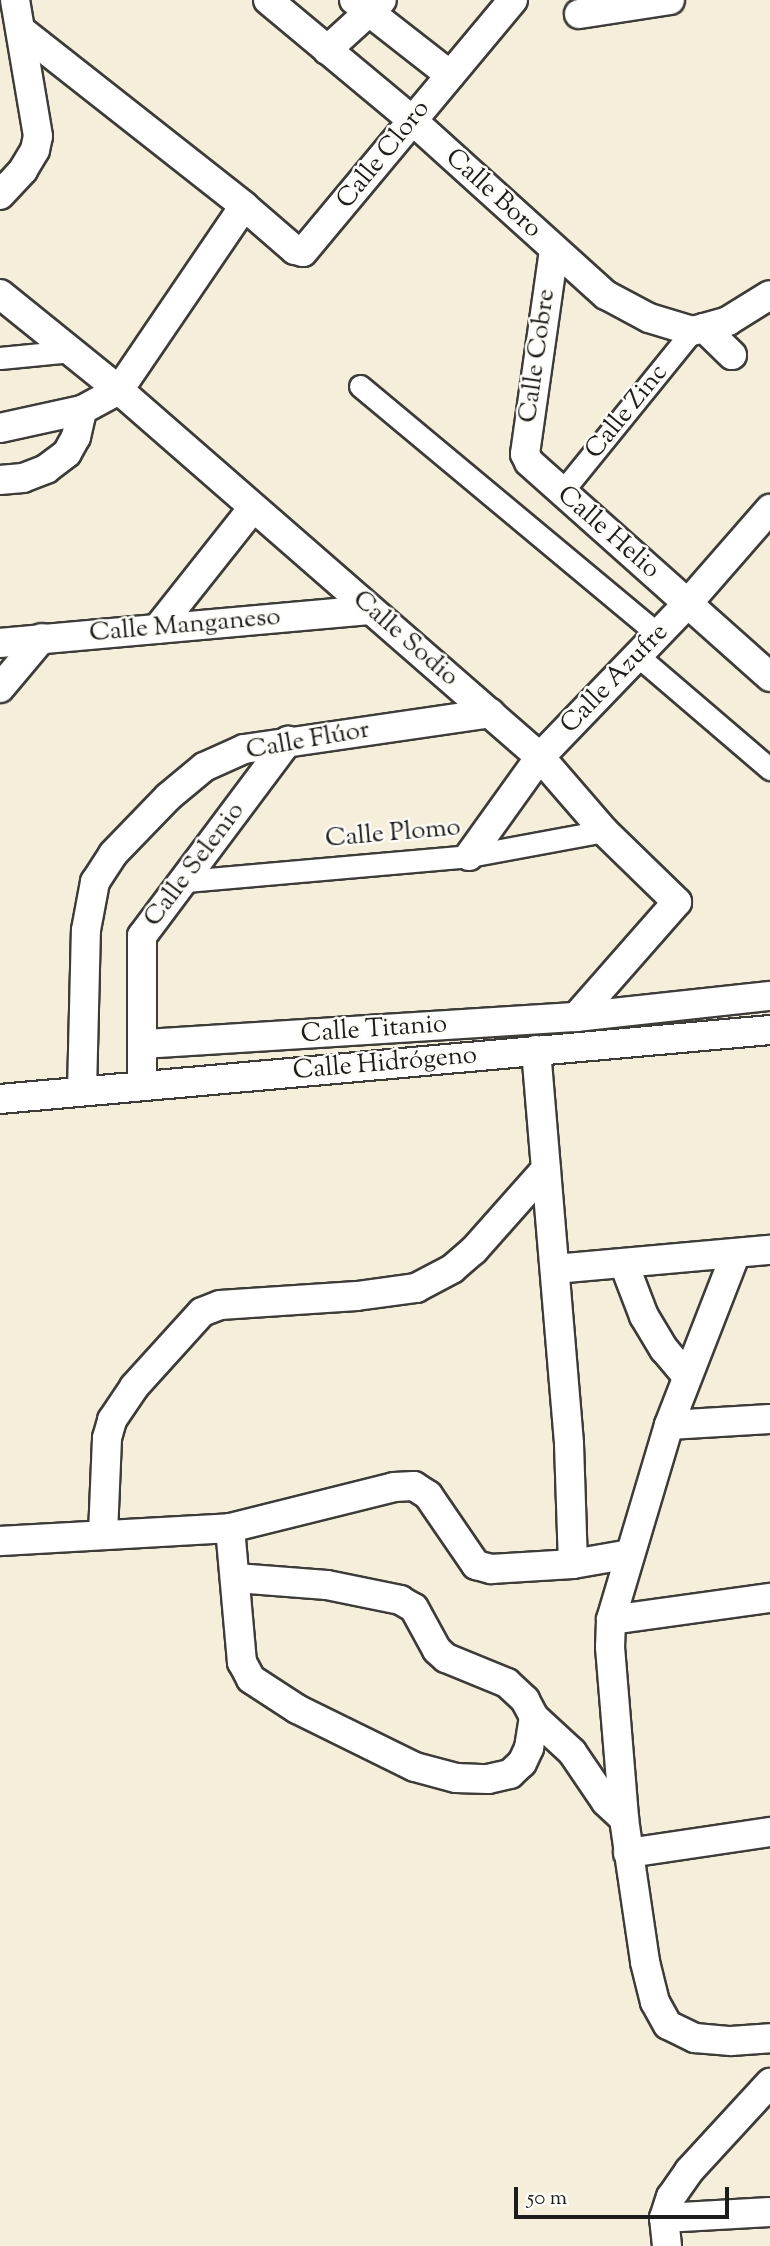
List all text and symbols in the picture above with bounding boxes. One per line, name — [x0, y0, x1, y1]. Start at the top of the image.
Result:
street label: Calle Cloro — [331, 94, 437, 216]
street label: Calle Boro — [438, 143, 548, 245]
street label: Calle Cobre — [513, 287, 563, 425]
street label: Calle Zinc — [579, 358, 675, 466]
street label: Calle Helio — [550, 480, 666, 586]
street label: Calle Sodio — [346, 584, 464, 694]
street label: Calle Manganeso — [88, 602, 282, 650]
street label: Calle Azufre — [555, 617, 675, 741]
street label: Calle Flúor — [244, 715, 372, 767]
street label: Calle Selenio — [138, 797, 252, 933]
street label: Calle Plomo — [324, 813, 462, 855]
street label: Calle Titanio — [300, 1009, 448, 1051]
street label: Calle Hidrógeno — [292, 1040, 478, 1088]
scale bar — [518, 2172, 733, 2216]
text: 50 m — [527, 2184, 567, 2214]

